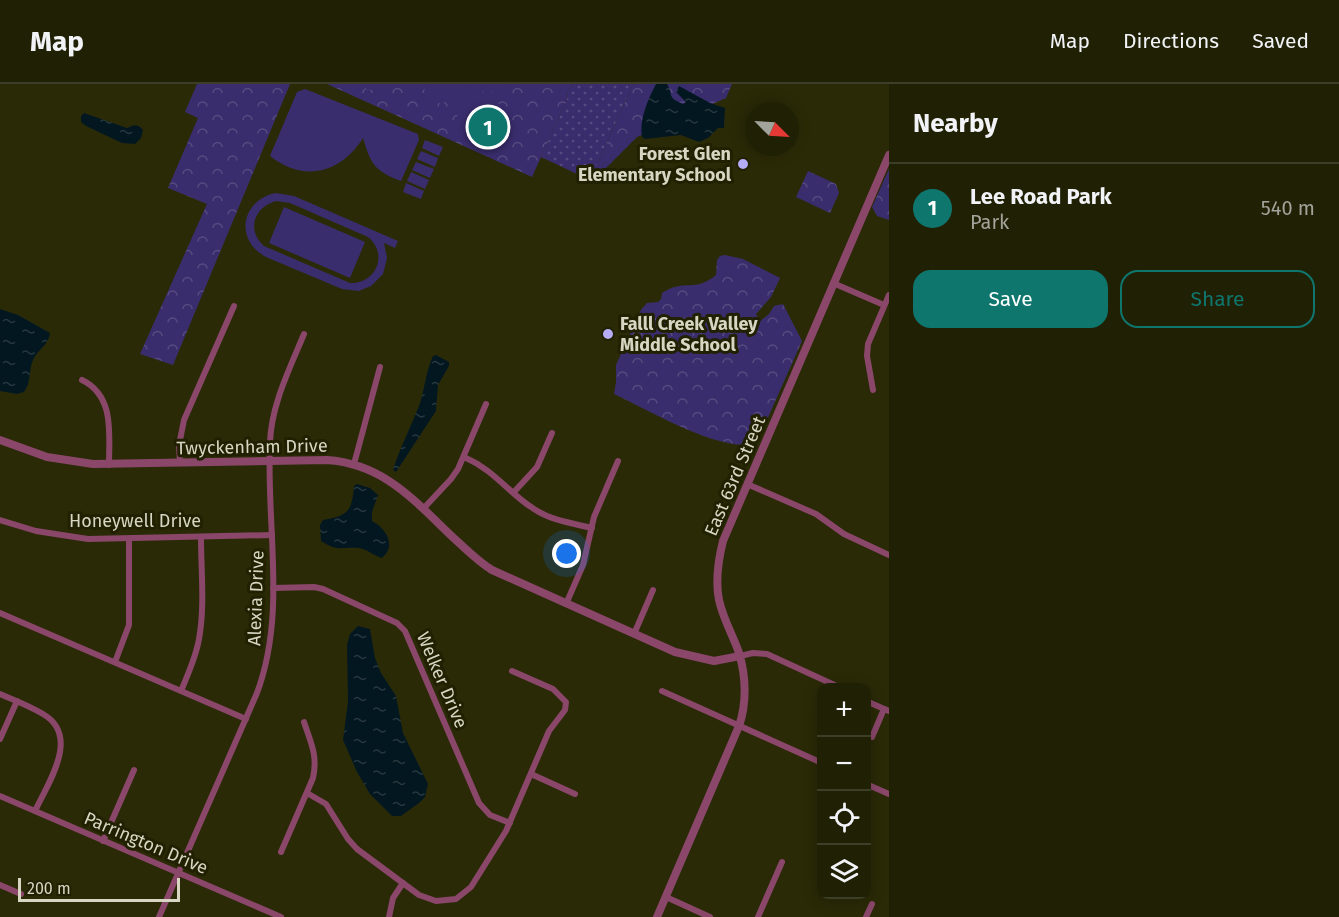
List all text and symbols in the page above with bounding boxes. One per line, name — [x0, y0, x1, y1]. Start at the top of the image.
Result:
text: Map — [30, 25, 84, 58]
text: Map — [1050, 28, 1090, 54]
text: Directions — [1123, 28, 1219, 54]
text: Saved — [1252, 28, 1309, 54]
north arrow — [745, 102, 799, 156]
pin: 1 — [468, 104, 508, 150]
text: Nearby — [913, 108, 998, 139]
place label: Forest Glen Elementary School — [578, 143, 732, 186]
marker: Forest Glen Elementary School — [736, 157, 750, 171]
text: Lee Road Park — [970, 183, 1112, 210]
text: 1 — [928, 196, 937, 220]
text: 540 m — [1261, 196, 1315, 220]
text: Park — [970, 210, 1009, 234]
button: Save — [913, 270, 1108, 328]
button: Share — [1120, 270, 1315, 328]
place label: Falll Creek Valley Middle School — [620, 313, 758, 356]
marker: Falll Creek Valley Middle School — [601, 327, 615, 341]
street label: East 63rd Street — [700, 412, 770, 539]
street label: Twyckenham Drive — [176, 435, 328, 459]
street label: Honeywell Drive — [69, 510, 201, 532]
your location — [552, 539, 581, 568]
street label: Alexia Drive — [243, 550, 269, 646]
street label: Welker Drive — [412, 628, 472, 732]
map controls — [817, 683, 871, 899]
button: + — [817, 683, 871, 737]
button: − — [817, 737, 871, 791]
button: locate — [817, 791, 871, 845]
street label: Parrington Drive — [81, 807, 211, 879]
button: layers — [817, 845, 871, 899]
scale bar — [18, 875, 180, 902]
text: 200 m — [27, 879, 71, 898]

